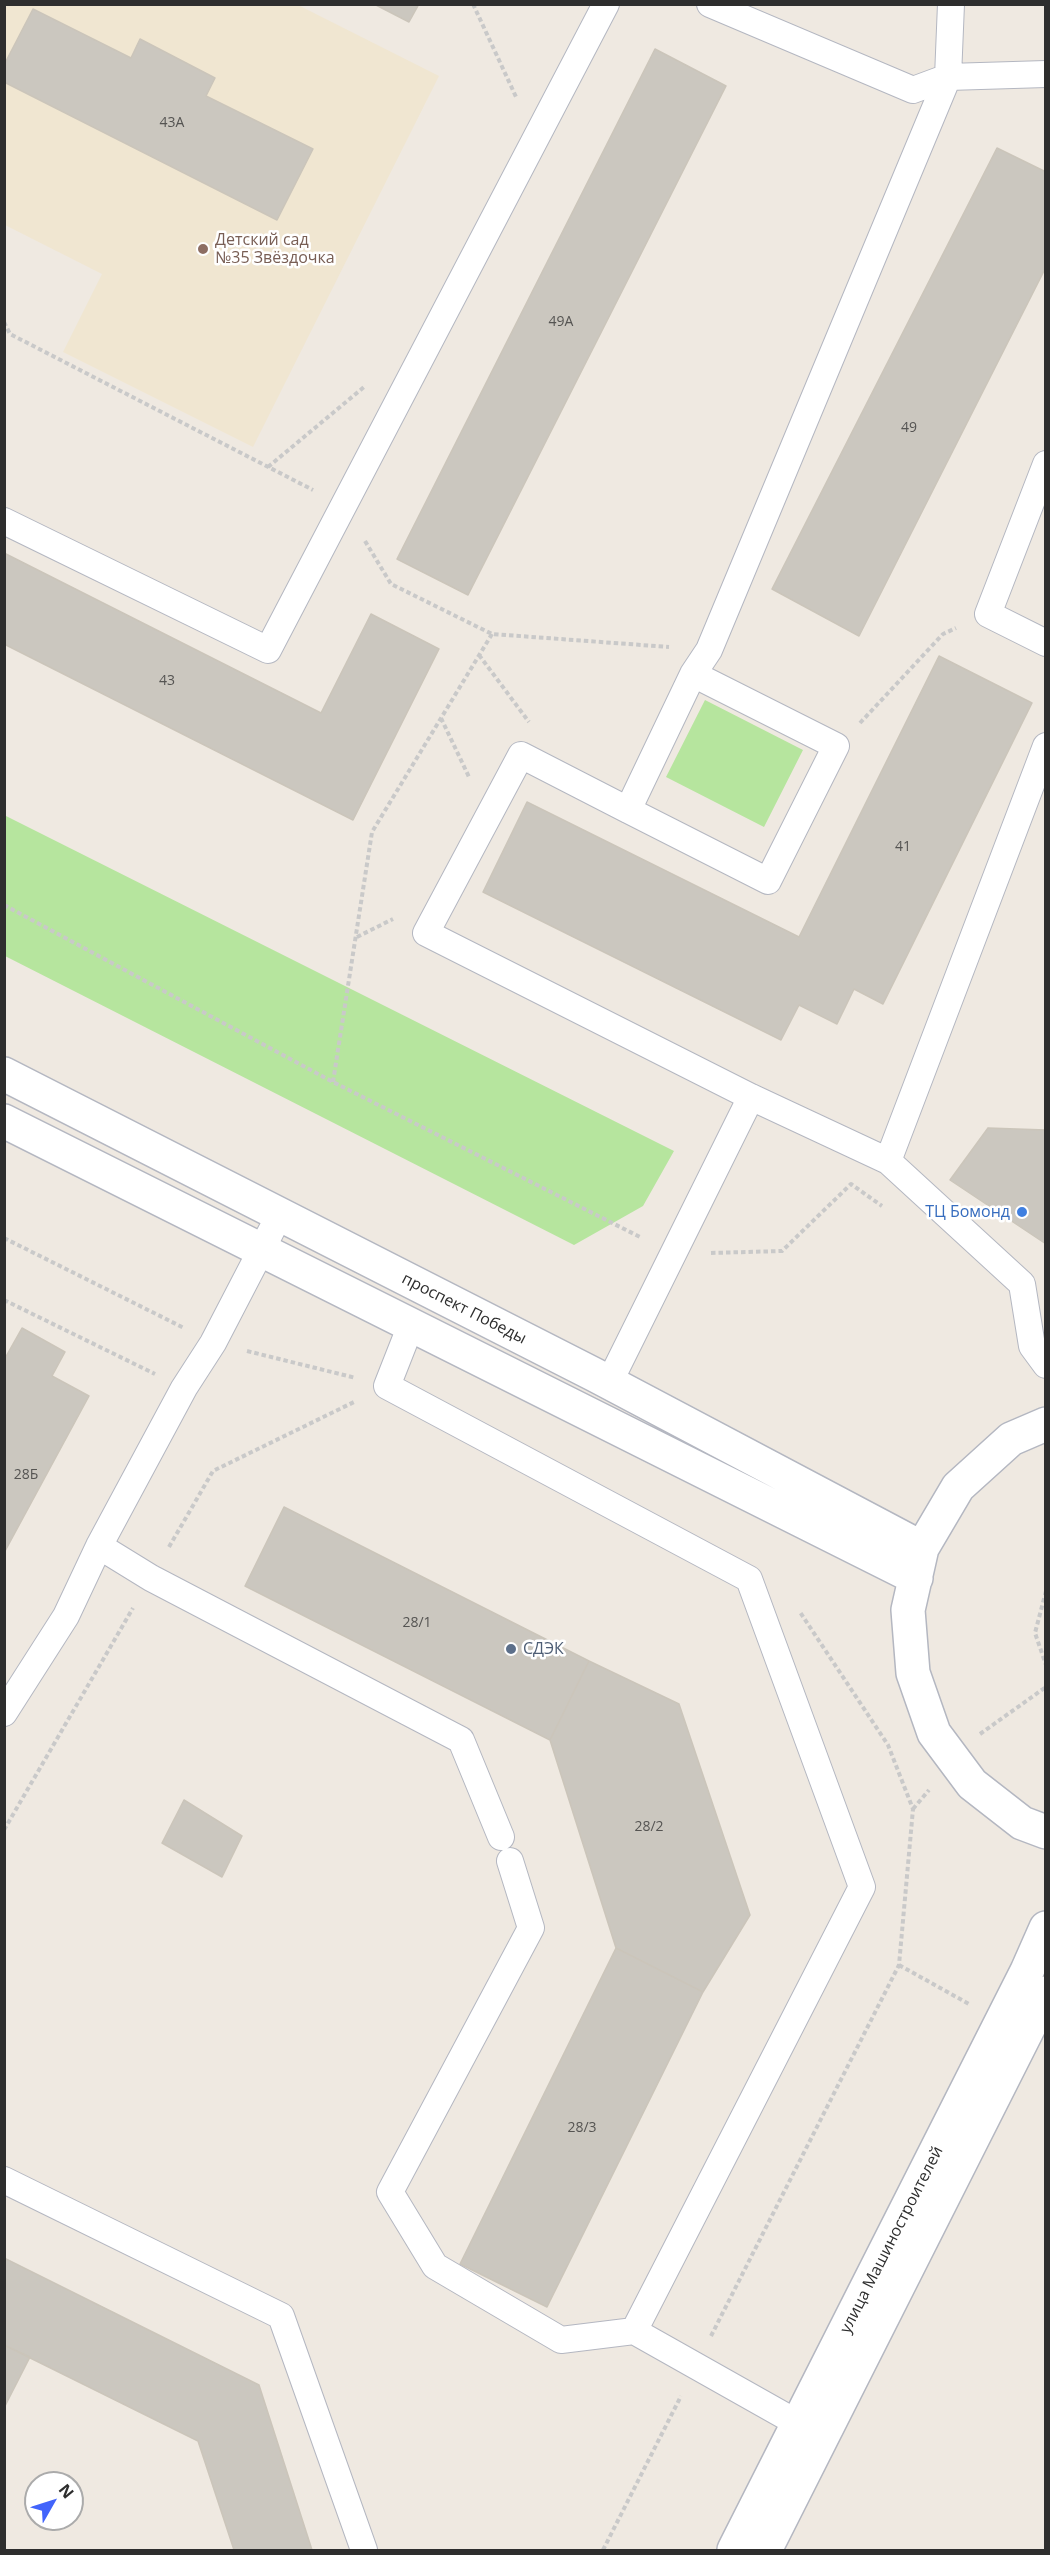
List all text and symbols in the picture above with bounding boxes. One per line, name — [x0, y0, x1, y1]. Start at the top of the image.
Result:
house number: 43А — [160, 115, 184, 131]
place label: Детский сад №35 Звёздочка — [215, 230, 335, 268]
marker: Детский сад №35 Звёздочка — [196, 242, 210, 256]
house number: 49А — [549, 314, 573, 330]
house number: 49 — [901, 420, 917, 436]
house number: 43 — [159, 673, 175, 689]
house number: 41 — [895, 839, 911, 855]
place label: ТЦ Бомонд — [925, 1202, 1010, 1222]
marker: ТЦ Бомонд — [1015, 1205, 1029, 1219]
street label: проспект Победы — [399, 1269, 529, 1349]
house number: 28Б — [14, 1467, 38, 1483]
house number: 28/1 — [402, 1615, 432, 1631]
place label: СДЭК — [523, 1639, 564, 1659]
marker: СДЭК — [504, 1642, 518, 1656]
house number: 28/2 — [634, 1819, 664, 1835]
house number: 28/3 — [567, 2120, 597, 2136]
street label: улица Машиностроителей — [836, 2143, 948, 2337]
north arrow — [24, 2471, 84, 2531]
text: N — [54, 2479, 79, 2503]

